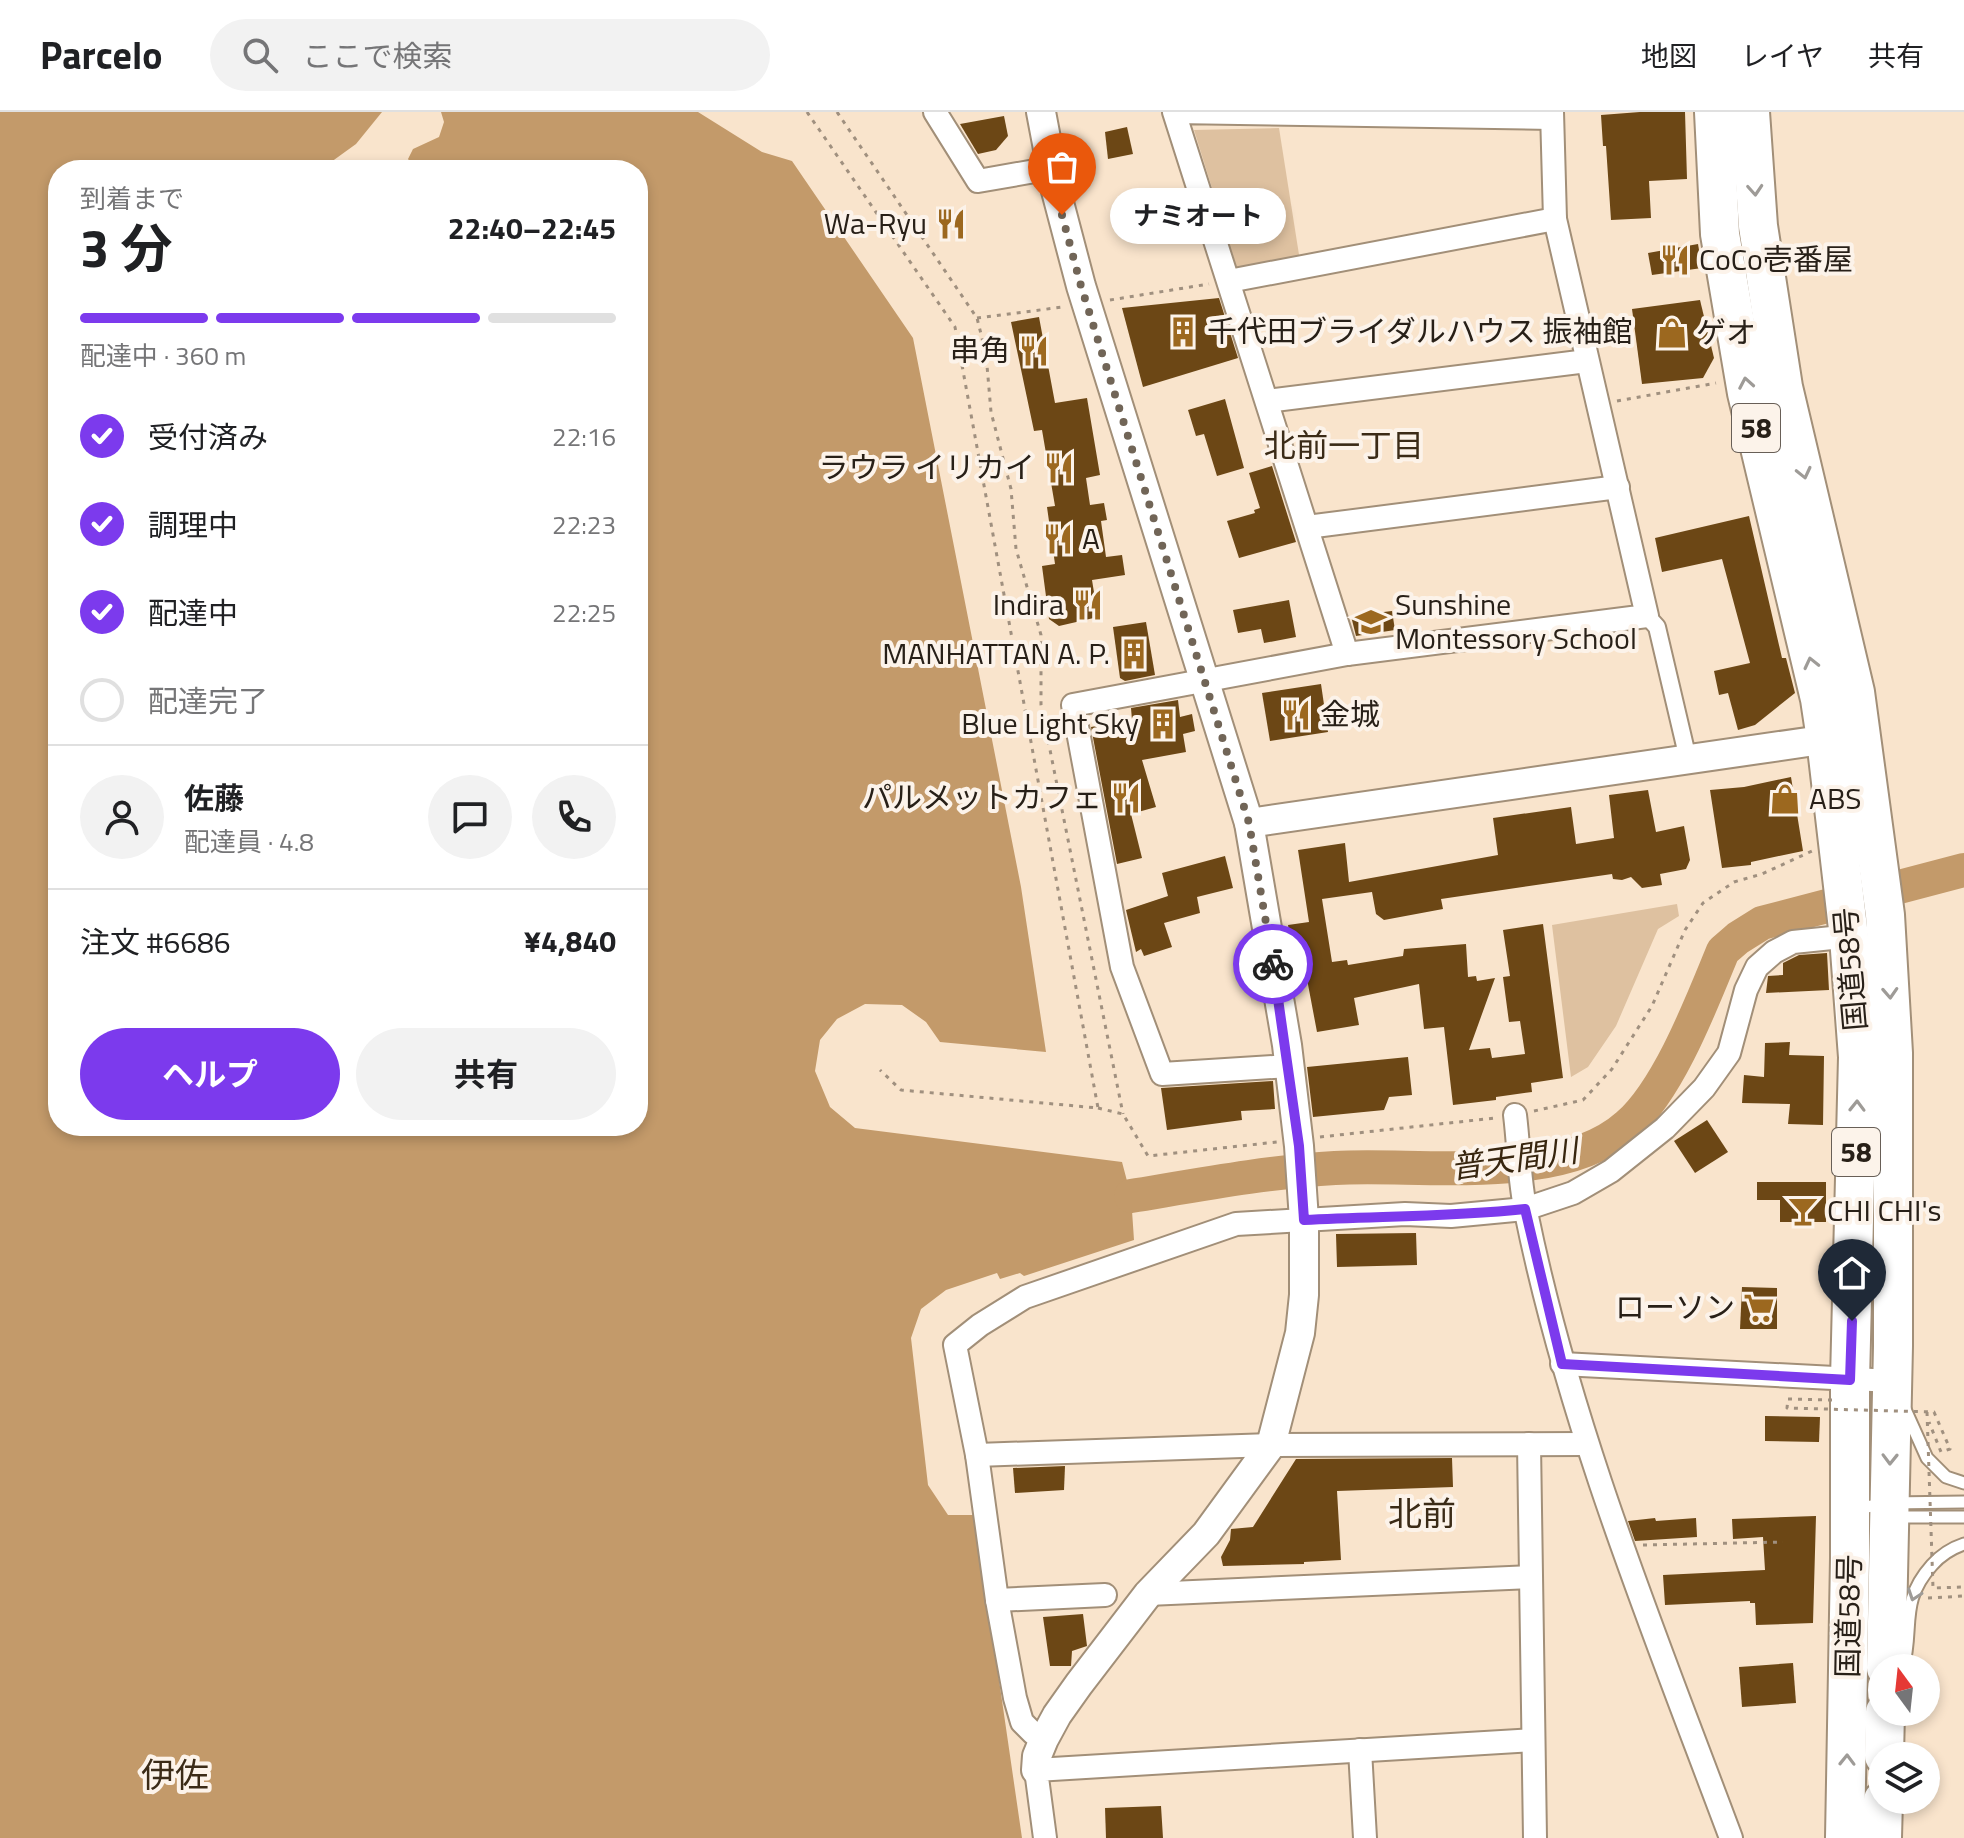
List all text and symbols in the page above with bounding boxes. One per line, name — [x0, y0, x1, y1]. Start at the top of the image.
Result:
search box — [210, 19, 770, 91]
text: Parcelo — [40, 26, 162, 84]
icon: search — [238, 33, 282, 77]
text: ここで検索 — [302, 33, 452, 79]
text: 地図 — [1641, 34, 1697, 77]
text: レイヤ — [1741, 34, 1824, 77]
text: 共有 — [1868, 34, 1924, 77]
pin — [1028, 133, 1096, 215]
icon: bag — [1040, 145, 1084, 189]
text: 到着まで — [80, 179, 184, 218]
one-way arrow — [1746, 184, 1763, 197]
callout: ナミオート — [1110, 187, 1286, 243]
text: ナミオート — [1133, 196, 1263, 235]
place label: Wa-Ryu — [824, 200, 927, 246]
text: 22:40–22:45 — [448, 205, 616, 251]
restaurant icon: Wa-Ryu — [934, 207, 968, 241]
text: 3 分 — [80, 208, 173, 287]
place label: CoCo壱番屋 — [1699, 236, 1853, 282]
restaurant icon: CoCo壱番屋 — [1658, 243, 1692, 277]
place label: 千代田ブライダルハウス 振袖館 — [1207, 308, 1632, 354]
place label: ゲオ — [1696, 309, 1756, 355]
building icon: 千代田ブライダルハウス 振袖館 — [1166, 315, 1200, 349]
shop icon: ゲオ — [1655, 316, 1689, 350]
place label: 串角 — [950, 327, 1010, 373]
restaurant icon: 串角 — [1017, 334, 1051, 368]
text: 配達中 · 360 m — [80, 336, 246, 375]
one-way arrow — [1738, 376, 1755, 389]
road number: 58 — [1732, 404, 1780, 452]
icon: check — [80, 414, 124, 458]
text: 受付済み — [148, 414, 268, 460]
text: 22:16 — [552, 417, 616, 456]
district label: 北前一丁目 — [1264, 421, 1424, 469]
place label: ラウラ イリカイ — [818, 444, 1035, 490]
restaurant icon: ラウラ イリカイ — [1042, 451, 1076, 485]
one-way arrow — [1794, 466, 1811, 480]
icon: check — [80, 502, 124, 546]
text: 調理中 — [148, 502, 238, 548]
text: 22:23 — [552, 505, 616, 544]
place label: A — [1082, 515, 1100, 561]
restaurant icon: A — [1041, 522, 1075, 556]
place label: Indira — [993, 581, 1064, 627]
place label: Sunshine Montessory School — [1395, 581, 1637, 661]
restaurant icon: Indira — [1071, 588, 1105, 622]
icon: check — [80, 590, 124, 634]
text: 配達中 — [148, 590, 238, 636]
text: 22:25 — [552, 593, 616, 632]
school or university icon: Sunshine Montessory School — [1354, 605, 1388, 639]
place label: MANHATTAN A. P. — [882, 630, 1110, 676]
building icon: MANHATTAN A. P. — [1117, 637, 1151, 671]
one-way arrow — [1803, 657, 1820, 670]
text: 配達完了 — [148, 678, 268, 724]
place label: 金城 — [1320, 691, 1380, 737]
restaurant icon: 金城 — [1279, 698, 1313, 732]
place label: Blue Light Sky — [961, 700, 1139, 746]
building icon: Blue Light Sky — [1146, 707, 1180, 741]
place label: パルメットカフェ — [862, 774, 1102, 820]
button: person — [80, 775, 164, 859]
text: 佐藤 — [184, 775, 244, 821]
button: chat — [428, 775, 512, 859]
button: phone — [532, 775, 616, 859]
place label: ABS — [1809, 775, 1862, 821]
restaurant icon: パルメットカフェ — [1109, 781, 1143, 815]
shop icon: ABS — [1768, 782, 1802, 816]
text: 配達員 · 4.8 — [184, 822, 314, 861]
street label: 国道58号 — [1822, 906, 1878, 1033]
text: ¥4,840 — [524, 918, 616, 964]
text: 注文 #6686 — [80, 919, 231, 965]
courier — [1233, 924, 1313, 1004]
icon: bike — [1251, 942, 1295, 986]
one-way arrow — [1882, 987, 1899, 1000]
button: ヘルプ — [80, 1028, 340, 1120]
button: 共有 — [356, 1028, 616, 1120]
one-way arrow — [1848, 1099, 1865, 1112]
water label: 普天間川 — [1447, 1125, 1584, 1191]
road number: 58 — [1832, 1128, 1880, 1176]
place label: CHI CHI's — [1827, 1187, 1942, 1233]
bar icon: CHI CHI's — [1786, 1194, 1820, 1228]
pin — [1818, 1239, 1886, 1321]
icon: home — [1830, 1251, 1874, 1295]
place label: ローソン — [1615, 1284, 1735, 1330]
supermarket icon: ローソン — [1742, 1291, 1776, 1325]
one-way arrow — [1881, 1453, 1898, 1466]
district label: 北前 — [1388, 1487, 1456, 1539]
street label: 国道58号 — [1824, 1554, 1872, 1678]
one-way arrow — [1907, 1587, 1923, 1601]
north arrow — [1868, 1654, 1940, 1726]
map controls — [1868, 1654, 1940, 1814]
button: layers — [1868, 1742, 1940, 1814]
district label: 伊佐 — [141, 1748, 209, 1800]
one-way arrow — [1838, 1753, 1855, 1766]

